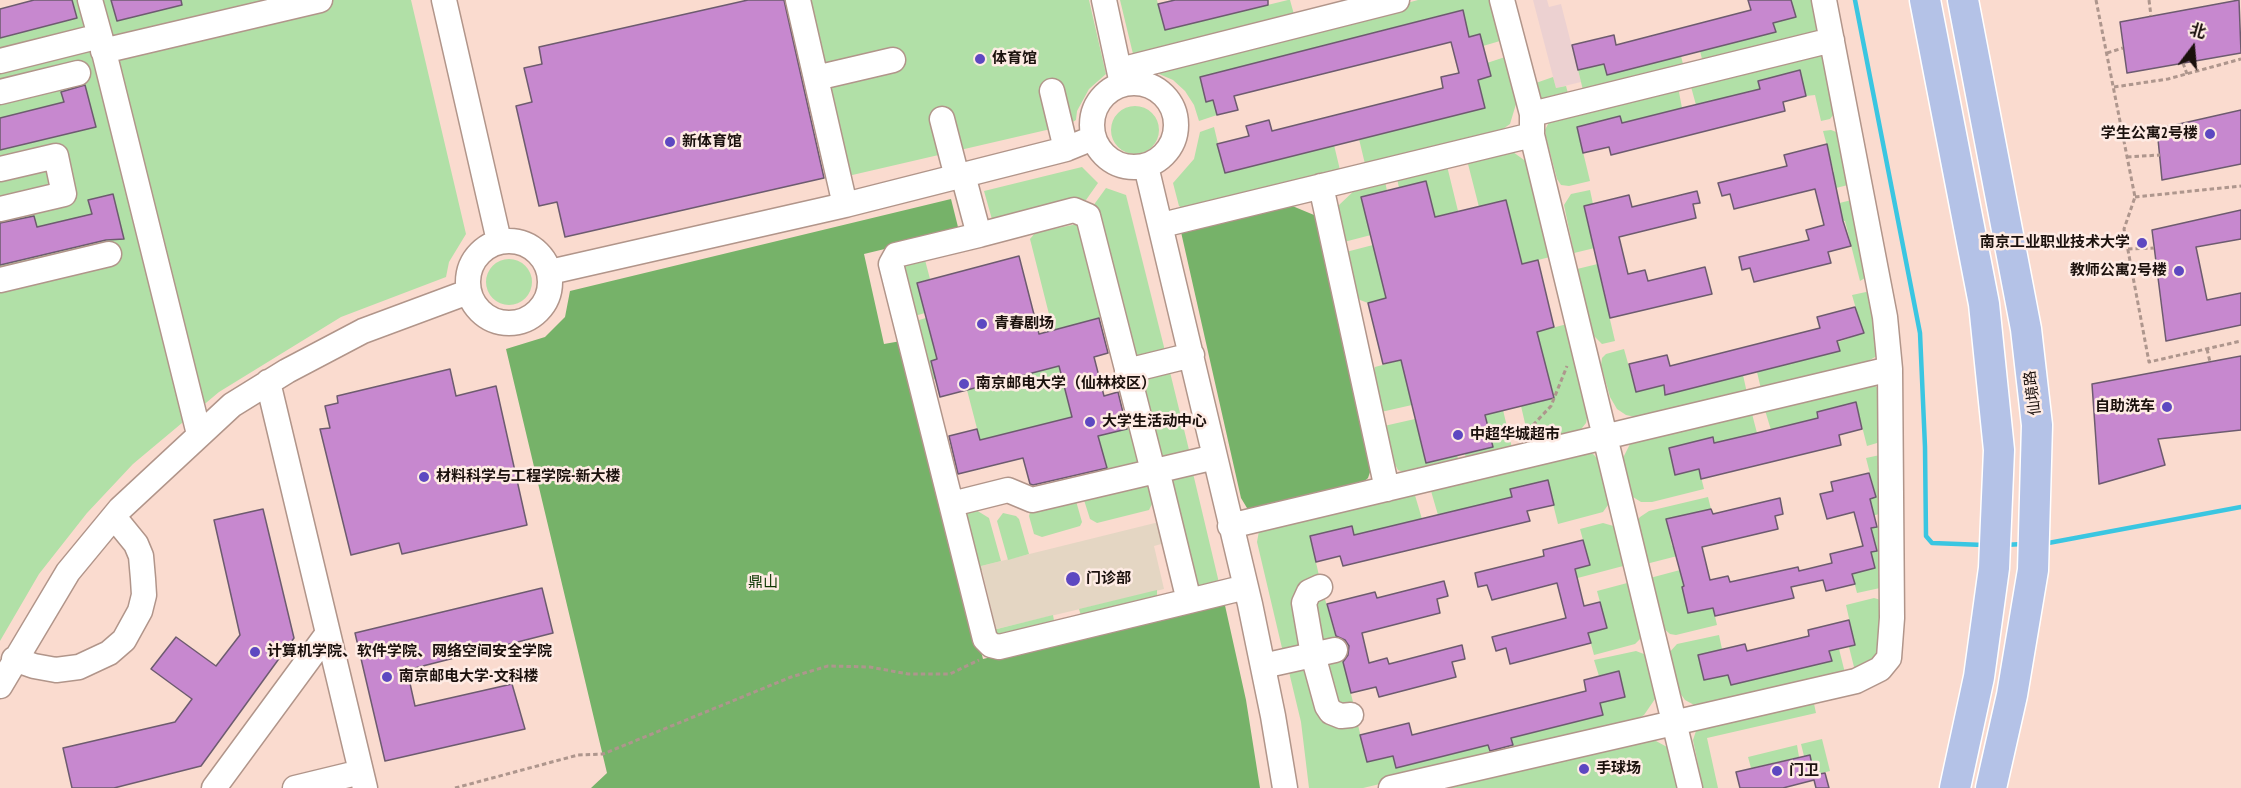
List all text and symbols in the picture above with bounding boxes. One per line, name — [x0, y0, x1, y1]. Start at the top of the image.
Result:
north arrow — [2163, 18, 2223, 78]
text: 北 — [2188, 19, 2208, 43]
place label: 体育馆 — [992, 50, 1037, 68]
marker: 体育馆 — [973, 52, 987, 66]
place label: 学生公寓2号楼 — [2101, 125, 2198, 143]
marker: 学生公寓2号楼 — [2203, 127, 2217, 141]
place label: 新体育馆 — [682, 133, 742, 151]
marker: 新体育馆 — [663, 135, 677, 149]
place label: 南京工业职业技术大学 — [1980, 234, 2130, 252]
marker: 南京工业职业技术大学 — [2135, 236, 2149, 250]
place label: 教师公寓2号楼 — [2070, 262, 2167, 280]
marker: 教师公寓2号楼 — [2172, 264, 2186, 278]
place label: 青春剧场 — [994, 315, 1054, 333]
marker: 青春剧场 — [975, 317, 989, 331]
street label: 仙境路 — [2021, 370, 2045, 416]
place label: 南京邮电大学（仙林校区） — [976, 375, 1156, 393]
marker: 南京邮电大学（仙林校区） — [957, 377, 971, 391]
place label: 自助洗车 — [2095, 398, 2155, 416]
marker: 自助洗车 — [2160, 400, 2174, 414]
place label: 大学生活动中心 — [1102, 413, 1207, 431]
marker: 大学生活动中心 — [1083, 415, 1097, 429]
place label: 中超华城超市 — [1470, 426, 1560, 444]
marker: 中超华城超市 — [1451, 428, 1465, 442]
place label: 材料科学与工程学院-新大楼 — [436, 468, 620, 486]
marker: 材料科学与工程学院-新大楼 — [417, 470, 431, 484]
marker: 门诊部 — [1064, 570, 1082, 588]
place label: 门诊部 — [1086, 570, 1131, 588]
park label: 鼎山 — [748, 574, 778, 592]
place label: 计算机学院、软件学院、网络空间安全学院 — [267, 643, 552, 661]
marker: 计算机学院、软件学院、网络空间安全学院 — [248, 645, 262, 659]
place label: 南京邮电大学-文科楼 — [399, 668, 538, 686]
marker: 南京邮电大学-文科楼 — [380, 670, 394, 684]
place label: 手球场 — [1596, 760, 1641, 778]
marker: 手球场 — [1577, 762, 1591, 776]
place label: 门卫 — [1789, 762, 1819, 780]
marker: 门卫 — [1770, 764, 1784, 778]

